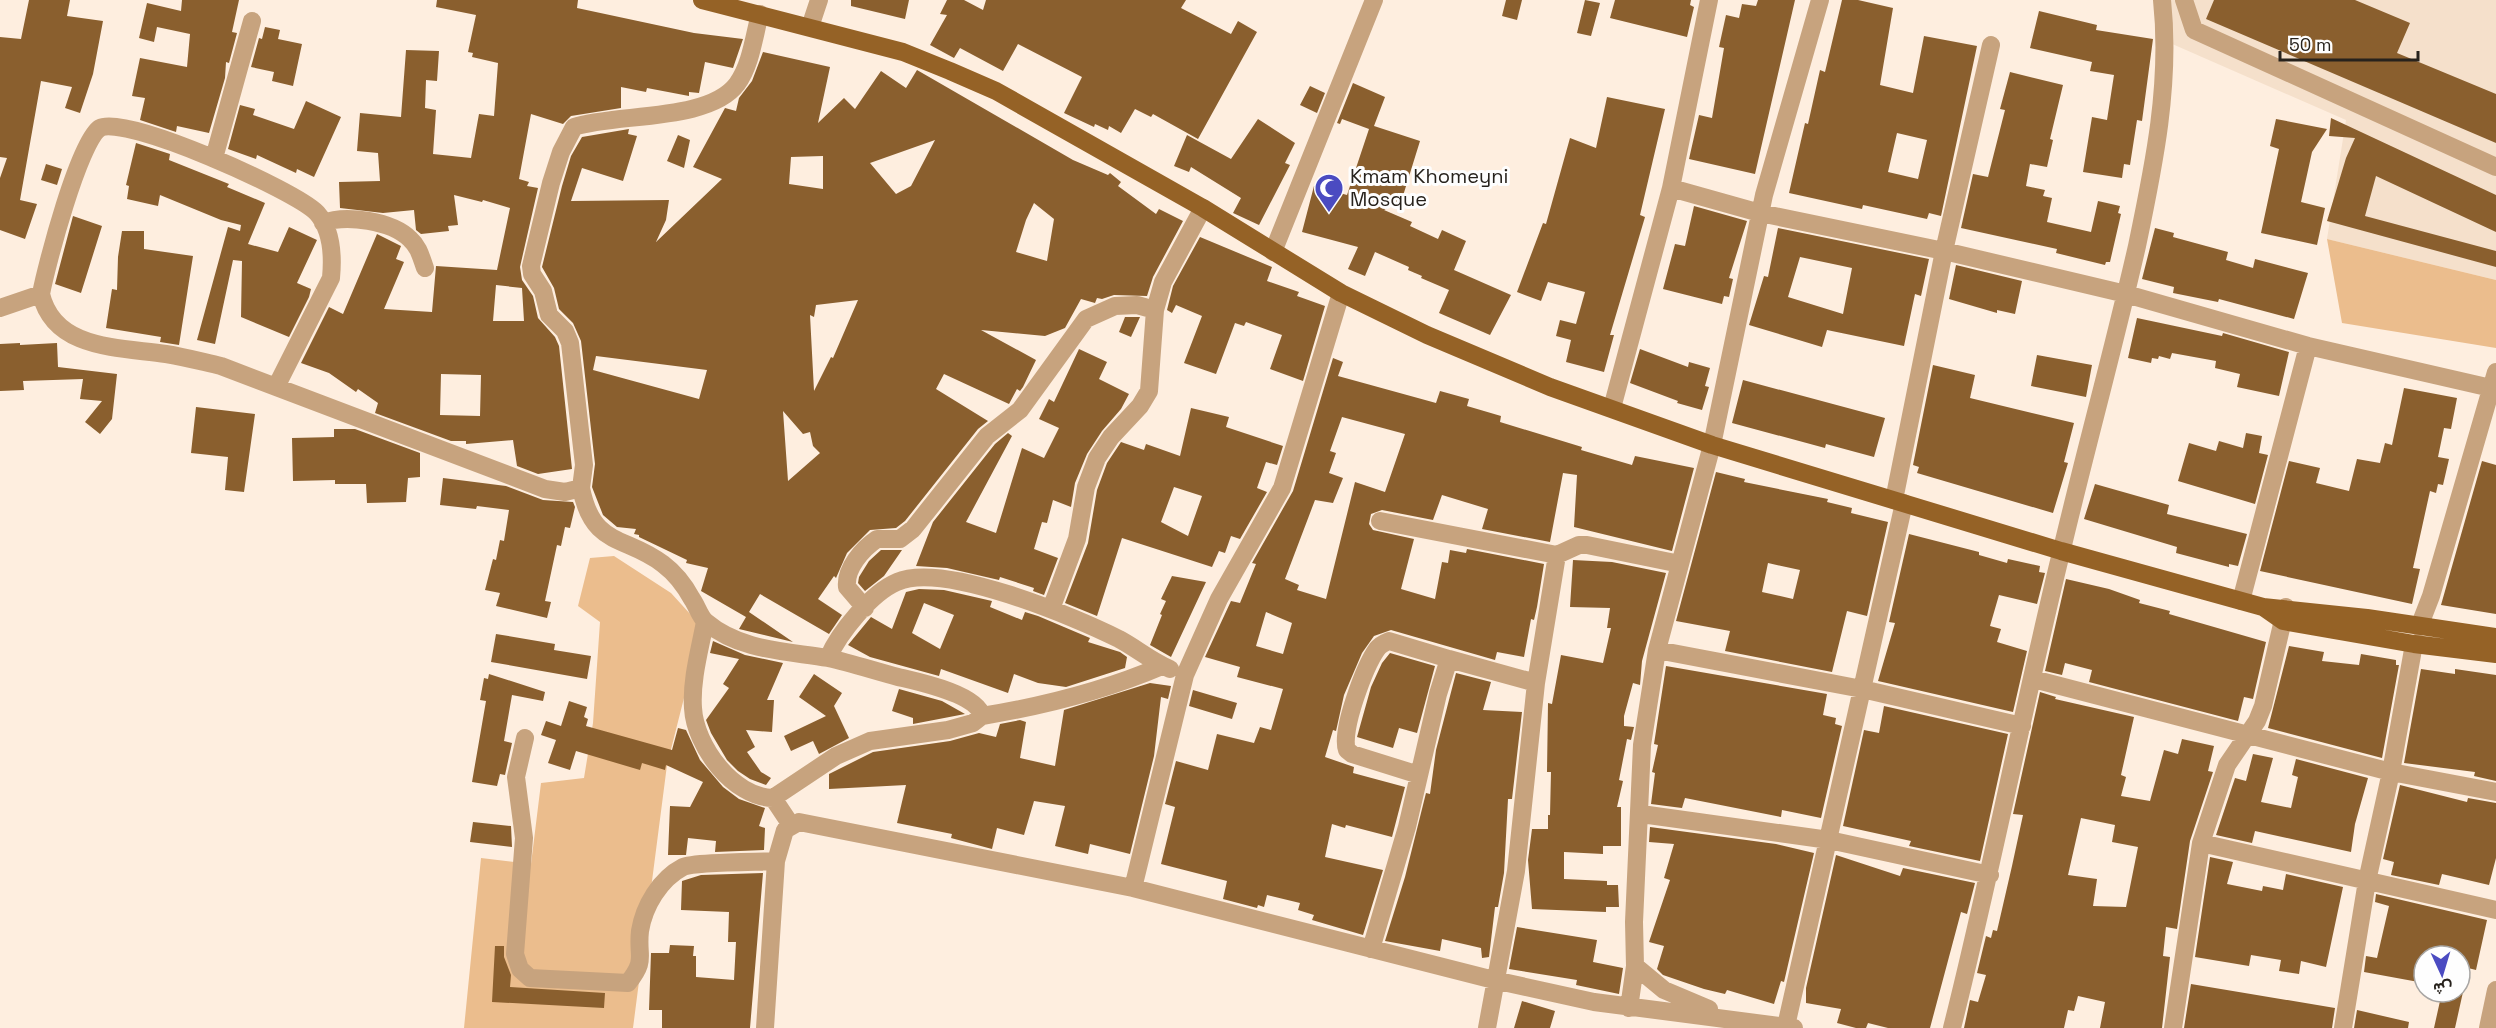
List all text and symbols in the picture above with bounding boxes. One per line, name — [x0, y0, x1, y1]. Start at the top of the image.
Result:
scale bar — [2280, 24, 2418, 62]
text: 50 m — [2289, 33, 2331, 56]
place label: Kmam Khomeyni Mosque — [1350, 163, 1509, 212]
mosque icon: Kmam Khomeyni Mosque — [1313, 172, 1345, 214]
north arrow — [2412, 944, 2472, 1004]
text: ش — [2433, 977, 2453, 1000]

